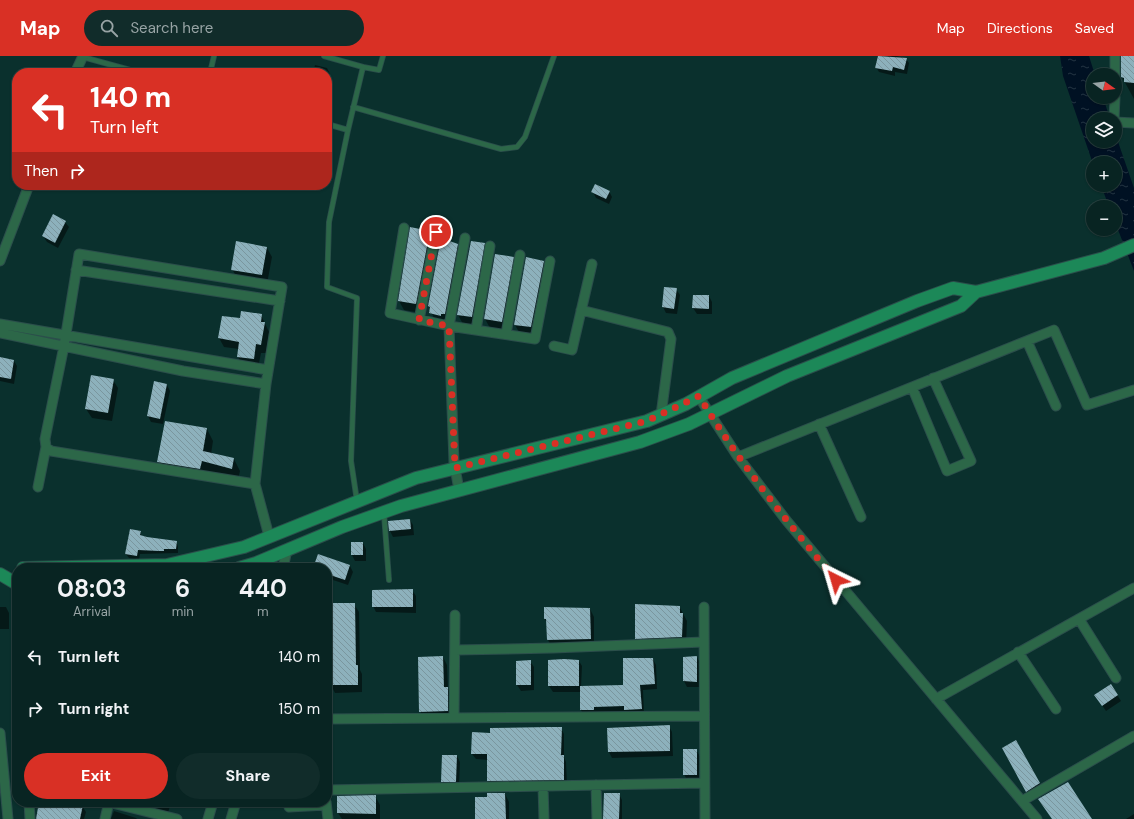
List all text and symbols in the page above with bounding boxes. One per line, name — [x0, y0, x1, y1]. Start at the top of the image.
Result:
search box — [84, 10, 364, 46]
text: Map — [20, 16, 60, 41]
icon: search — [98, 17, 120, 39]
text: Search here — [130, 18, 213, 38]
text: Map — [937, 19, 965, 37]
text: Directions — [987, 19, 1053, 37]
text: Saved — [1075, 19, 1114, 37]
north arrow — [1086, 68, 1122, 104]
map controls — [1086, 68, 1122, 236]
text: 140 m — [90, 79, 171, 116]
icon: left — [24, 84, 76, 136]
button: layers — [1086, 112, 1122, 148]
text: Turn left — [90, 115, 159, 139]
button: + — [1086, 156, 1122, 192]
icon: right — [66, 160, 88, 182]
text: Then — [24, 161, 58, 181]
button: − — [1086, 200, 1122, 236]
pin — [419, 215, 453, 249]
icon: arrive — [425, 221, 447, 243]
position arrow — [815, 559, 857, 601]
text: 08:03 — [57, 573, 127, 604]
text: 6 — [175, 573, 190, 604]
text: 440 — [239, 573, 287, 604]
text: Arrival — [73, 603, 111, 620]
text: min — [172, 603, 194, 620]
text: m — [257, 603, 269, 620]
icon: left — [24, 646, 46, 668]
text: Turn left — [58, 647, 119, 667]
text: 140 m — [279, 647, 320, 667]
icon: right — [24, 698, 46, 720]
text: Turn right — [58, 699, 129, 719]
text: 150 m — [279, 699, 320, 719]
button: Exit — [24, 753, 168, 799]
button: Share — [176, 753, 320, 799]

